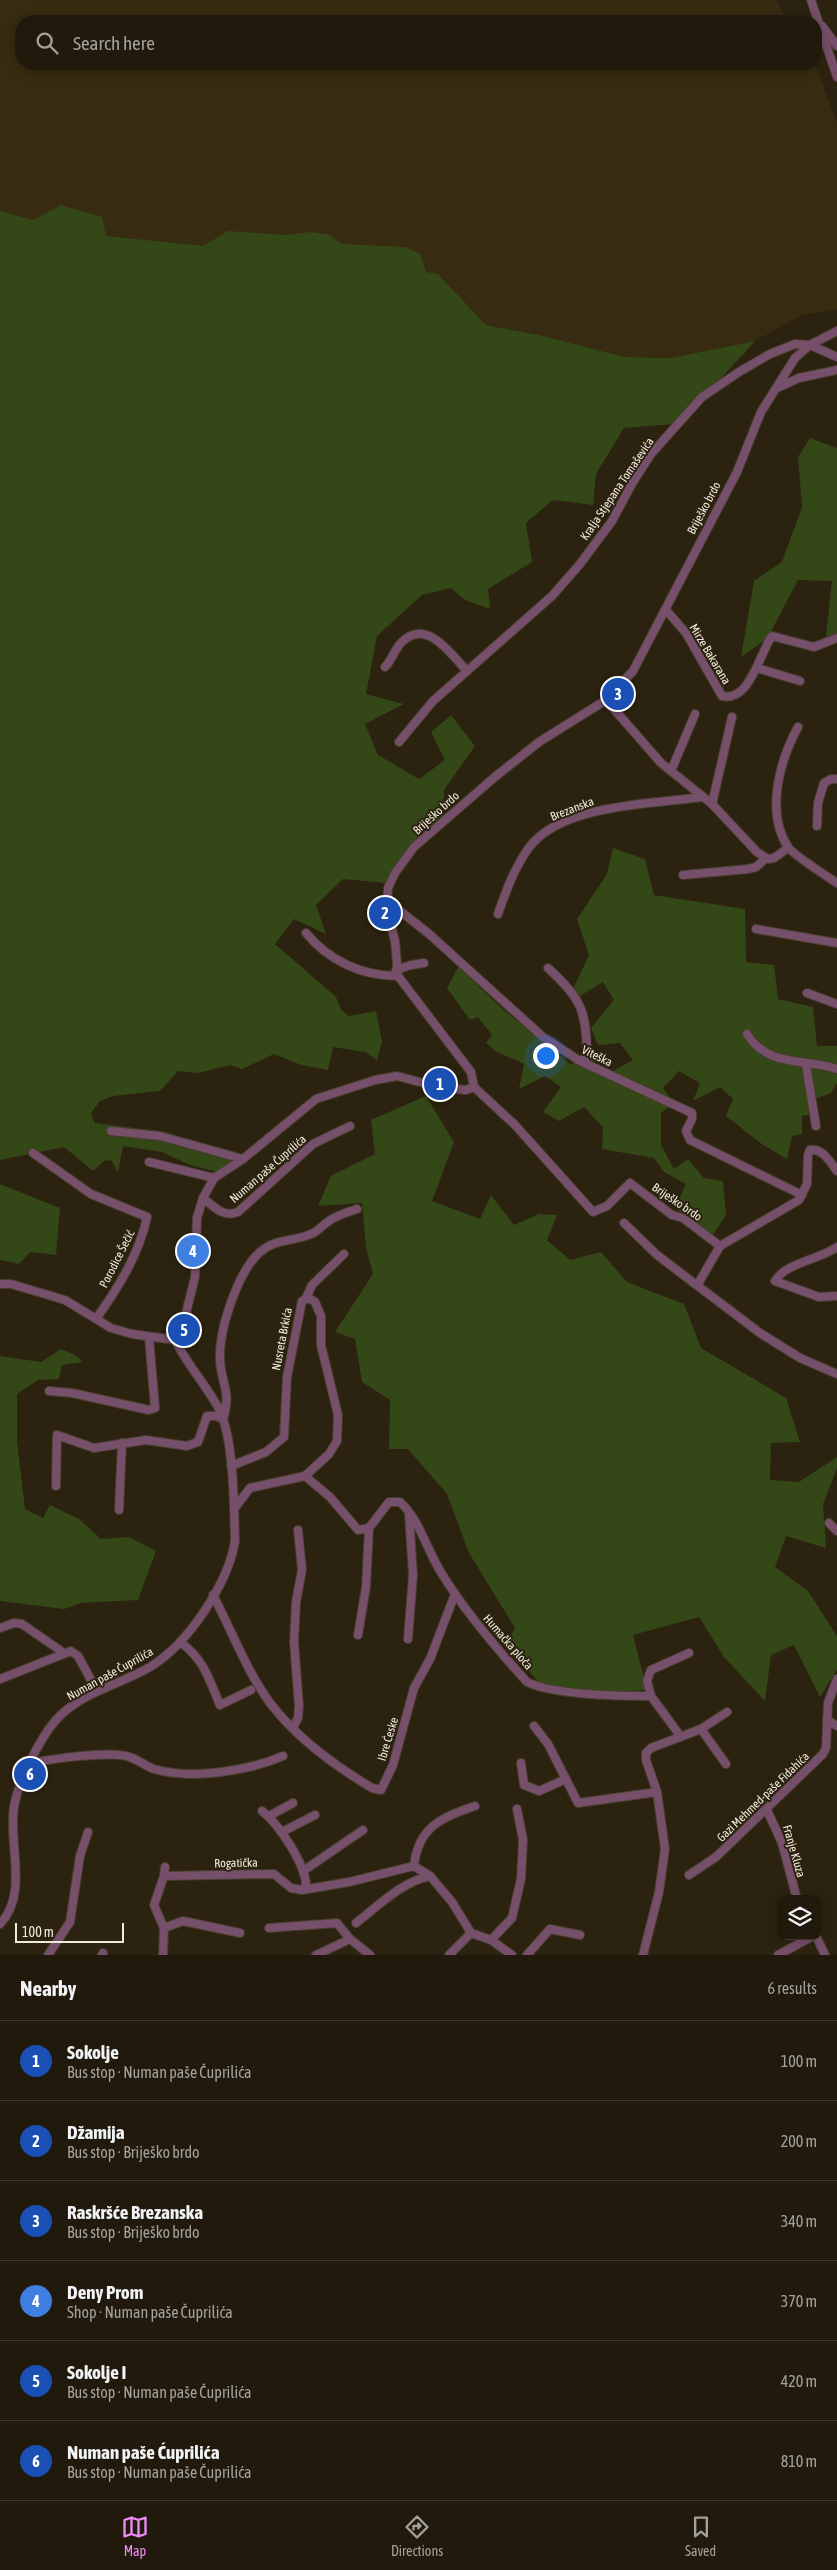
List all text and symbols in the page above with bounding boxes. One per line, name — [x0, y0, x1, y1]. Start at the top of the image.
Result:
search box — [15, 15, 822, 70]
icon: search — [33, 29, 61, 57]
text: Search here — [73, 32, 155, 54]
street label: Kralja Stjepana Tomaševića — [577, 435, 657, 543]
street label: Briješko brdo — [684, 479, 724, 537]
street label: Mirze Bakarana — [686, 621, 734, 687]
pin: 3 — [602, 675, 634, 713]
street label: Briješko brdo — [410, 788, 462, 837]
street label: Brezanska — [548, 794, 596, 824]
pin: 2 — [369, 894, 401, 932]
your location — [533, 1043, 559, 1069]
street label: Viteška — [579, 1043, 615, 1069]
pin: 1 — [424, 1065, 456, 1103]
street label: Numan paše Čuprilića — [227, 1132, 309, 1206]
street label: Briješko brdo — [649, 1180, 705, 1224]
street label: Porodice Šečić — [97, 1227, 138, 1290]
pin: 4 — [177, 1232, 209, 1270]
street label: Nusreta Brkića — [269, 1306, 295, 1372]
pin: 5 — [168, 1311, 200, 1349]
street label: Humačka ploča — [480, 1612, 536, 1672]
street label: Numan paše Čuprilića — [64, 1645, 156, 1703]
street label: Ibre Ćeske — [375, 1715, 401, 1763]
street label: Gazi Mehmed-paše Fidahića — [714, 1749, 812, 1845]
pin: 6 — [14, 1755, 46, 1793]
street label: Franje Kluza — [780, 1823, 808, 1879]
street label: Rogatička — [214, 1856, 258, 1870]
map controls — [777, 1895, 822, 1940]
button: layers — [777, 1895, 822, 1940]
scale bar — [15, 1920, 124, 1943]
text: 100 m — [22, 1924, 54, 1940]
text: Nearby — [20, 1976, 76, 2000]
text: 6 results — [767, 1979, 817, 1997]
text: Sokolje — [67, 2041, 119, 2063]
text: 1 — [32, 2052, 40, 2070]
text: 100 m — [781, 2052, 817, 2070]
text: Bus stop · Numan paše Čuprilića — [67, 2063, 252, 2081]
text: Džamija — [67, 2121, 125, 2143]
text: 2 — [32, 2132, 40, 2150]
text: 200 m — [781, 2132, 817, 2150]
text: Bus stop · Briješko brdo — [67, 2143, 200, 2161]
text: Raskršće Brezanska — [67, 2201, 203, 2223]
text: 3 — [32, 2212, 40, 2230]
text: 340 m — [781, 2212, 817, 2230]
text: Bus stop · Briješko brdo — [67, 2223, 200, 2241]
text: Deny Prom — [67, 2281, 143, 2303]
text: 4 — [32, 2292, 40, 2310]
text: 370 m — [781, 2292, 817, 2310]
text: Shop · Numan paše Čuprilića — [67, 2303, 233, 2321]
text: Sokolje I — [67, 2361, 126, 2383]
text: 5 — [32, 2372, 40, 2390]
text: 420 m — [781, 2372, 817, 2390]
text: Bus stop · Numan paše Čuprilića — [67, 2383, 252, 2401]
text: Numan paše Ćuprilića — [67, 2441, 219, 2463]
text: 6 — [32, 2452, 40, 2470]
text: 810 m — [781, 2452, 817, 2470]
text: Bus stop · Numan paše Čuprilića — [67, 2463, 252, 2481]
tab: Map — [121, 2513, 149, 2559]
tab: Directions — [391, 2513, 443, 2559]
tab: Saved — [685, 2513, 716, 2559]

